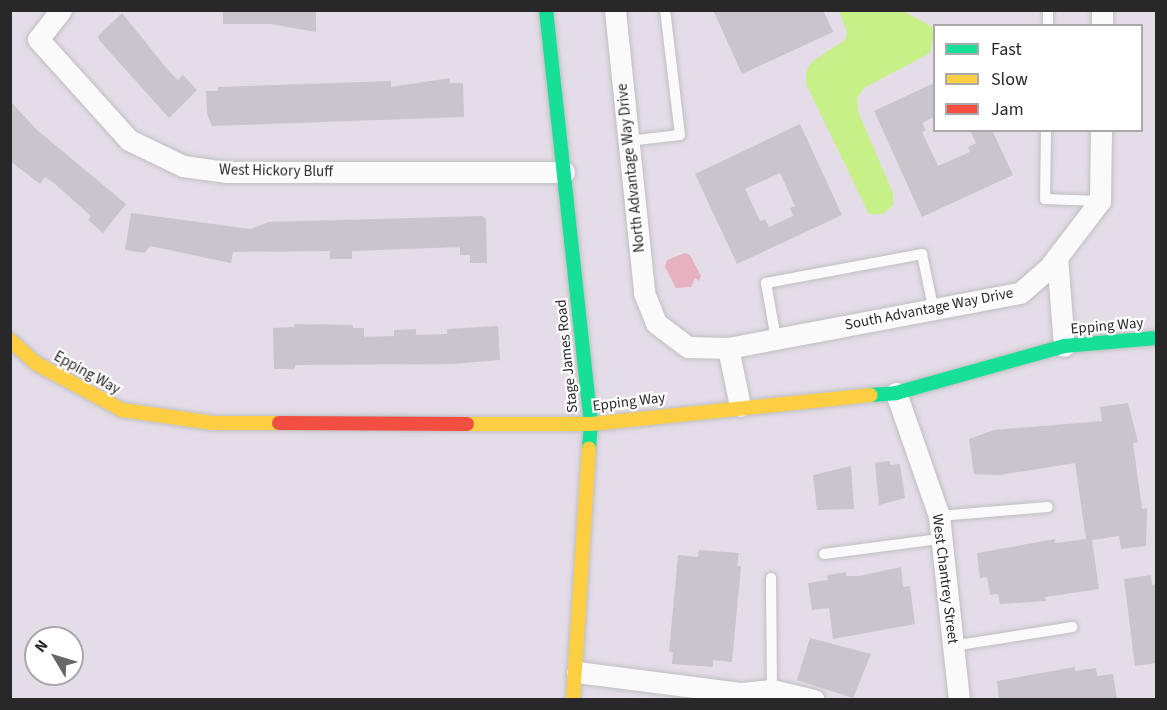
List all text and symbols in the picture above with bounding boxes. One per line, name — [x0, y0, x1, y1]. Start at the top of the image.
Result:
legend — [933, 24, 1143, 132]
text: Fast — [991, 37, 1022, 62]
text: Slow — [991, 67, 1028, 92]
street label: North Advantage Way Drive — [613, 83, 649, 253]
text: Jam — [991, 97, 1024, 122]
street label: West Hickory Bluff — [219, 161, 333, 181]
street label: South Advantage Way Drive — [843, 284, 1015, 334]
street label: Stage James Road — [552, 298, 582, 414]
street label: Epping Way — [1070, 314, 1144, 338]
street label: Epping Way — [51, 347, 123, 399]
street label: Epping Way — [592, 389, 666, 415]
street label: West Chantrey Street — [928, 513, 962, 645]
north arrow — [24, 626, 84, 686]
text: N — [29, 635, 53, 657]

